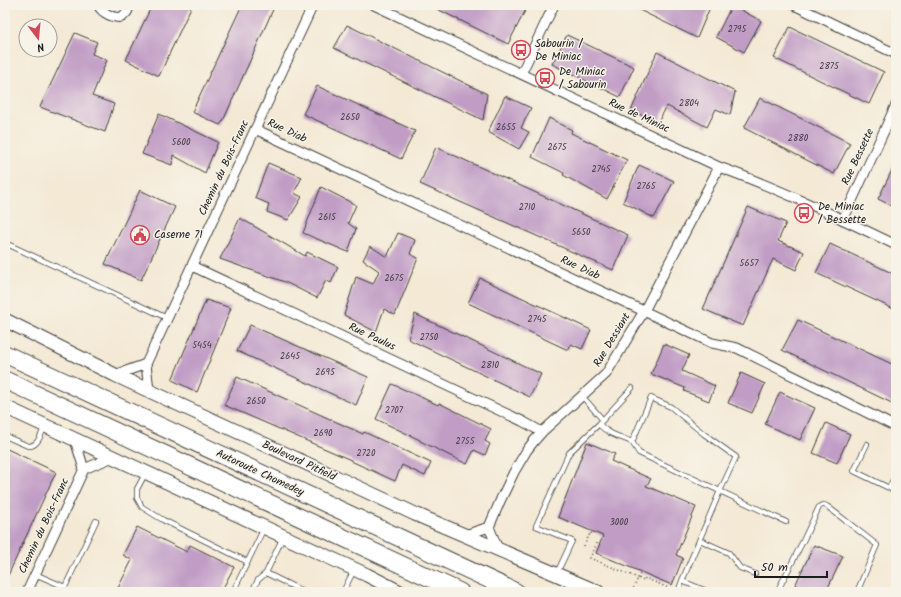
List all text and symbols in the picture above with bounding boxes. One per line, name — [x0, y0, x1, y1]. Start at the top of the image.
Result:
north arrow — [18, 18, 58, 58]
house number: 2795 — [728, 22, 747, 37]
place label: Sabourin / De Miniac — [535, 35, 584, 66]
text: N — [35, 37, 46, 56]
bus stop icon: Sabourin / De Miniac — [510, 39, 532, 61]
house number: 2875 — [819, 59, 840, 74]
place label: De Miniac / Sabourin — [559, 63, 607, 94]
bus stop icon: De Miniac / Sabourin — [534, 67, 556, 89]
street label: Rue de Miniac — [605, 94, 673, 138]
house number: 2804 — [679, 96, 699, 111]
house number: 2650 — [340, 110, 360, 125]
street label: Rue Diab — [264, 114, 310, 148]
street label: Chemin du Bois-Franc — [194, 117, 254, 219]
house number: 2655 — [496, 120, 517, 135]
street label: Rue Bessette — [837, 126, 879, 188]
house number: 2880 — [788, 131, 809, 146]
house number: 5600 — [172, 135, 191, 150]
house number: 2675 — [547, 140, 568, 155]
house number: 2745 — [591, 162, 612, 177]
house number: 2765 — [636, 179, 657, 194]
place label: De Miniac / Bessette — [818, 198, 866, 229]
house number: 2710 — [519, 200, 536, 215]
bus stop icon: De Miniac / Bessette — [793, 202, 815, 224]
house number: 2615 — [318, 210, 337, 225]
public building icon: Caserne 71 — [129, 224, 151, 246]
house number: 5650 — [571, 225, 591, 240]
place label: Caserne 71 — [154, 226, 203, 244]
street label: Rue Diab — [557, 251, 603, 285]
house number: 5657 — [740, 256, 759, 271]
house number: 2675 — [384, 271, 405, 286]
street label: Rue Dessiant — [589, 309, 636, 371]
house number: 2745 — [527, 312, 548, 327]
street label: Rue Paulus — [345, 318, 399, 356]
house number: 2750 — [420, 330, 439, 345]
house number: 5454 — [192, 338, 212, 353]
house number: 2645 — [280, 349, 301, 364]
house number: 2810 — [481, 358, 499, 373]
house number: 2695 — [315, 365, 336, 380]
house number: 2650 — [246, 394, 266, 409]
house number: 2707 — [385, 403, 404, 418]
house number: 2690 — [313, 426, 333, 441]
house number: 2755 — [455, 434, 476, 449]
street label: Boulevard Pitfield — [259, 436, 340, 486]
street label: Autoroute Chomedey — [213, 445, 308, 502]
house number: 2720 — [356, 446, 376, 461]
street label: Chemin du Bois-Franc — [14, 475, 74, 577]
house number: 3000 — [610, 515, 629, 530]
scale bar — [755, 553, 827, 579]
text: 50 m — [761, 558, 788, 577]

